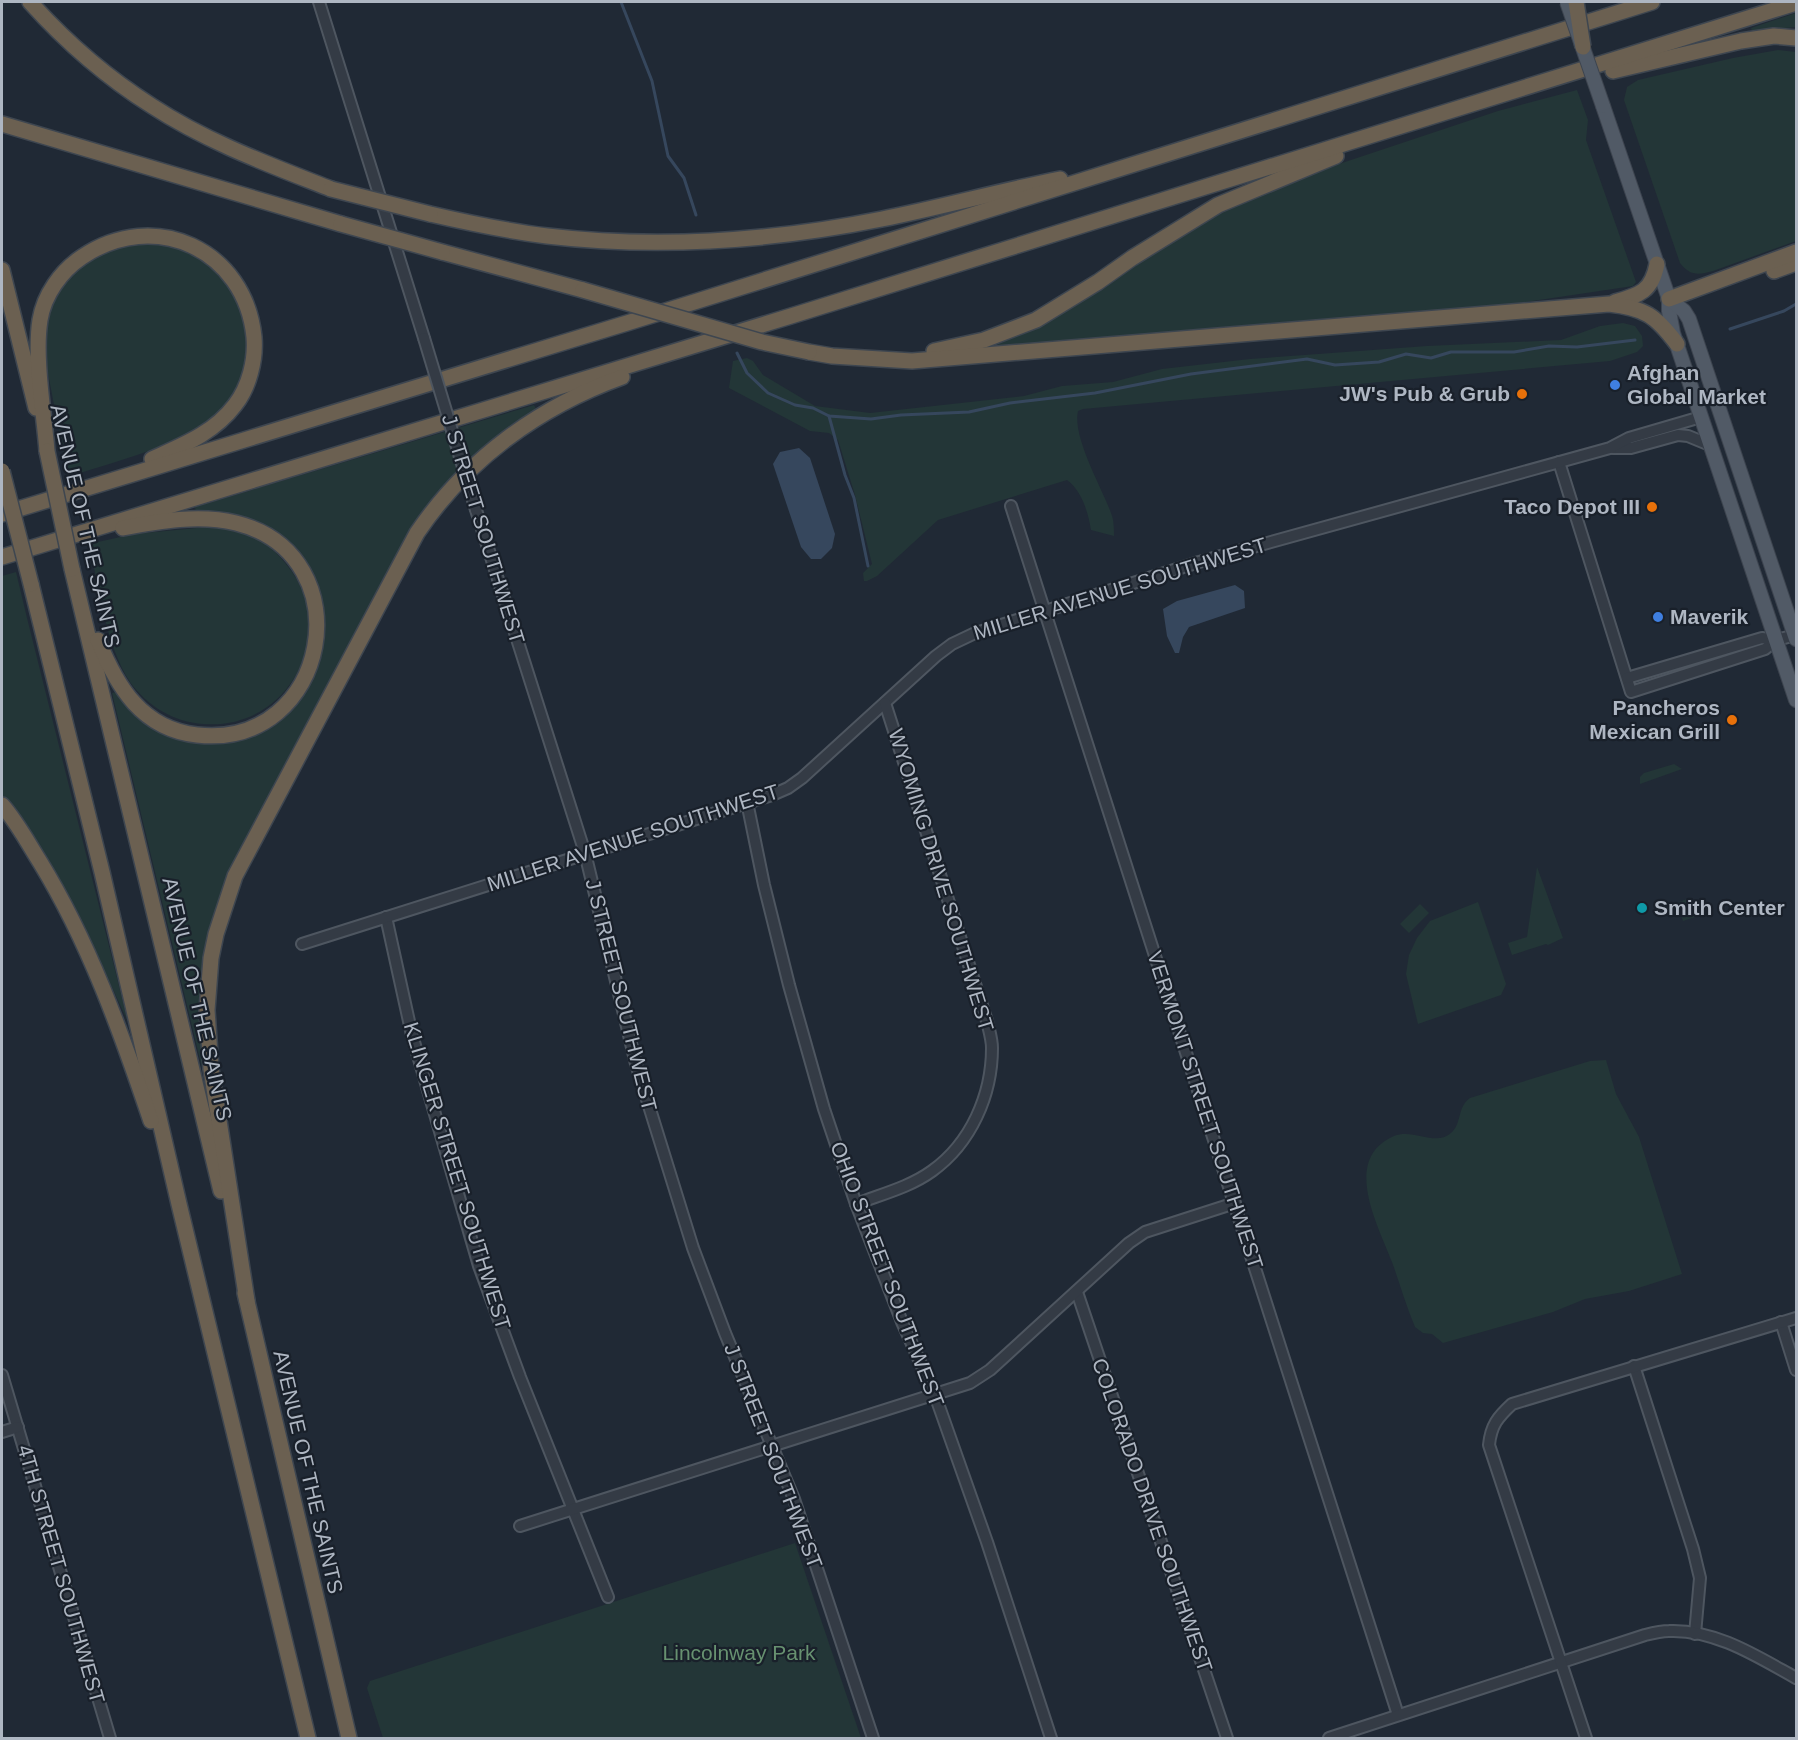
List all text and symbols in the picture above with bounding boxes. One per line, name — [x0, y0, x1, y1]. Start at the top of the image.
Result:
place label: Afghan Global Market — [1627, 361, 1766, 408]
marker: Afghan Global Market — [1608, 378, 1622, 392]
place label: JW's Pub & Grub — [1339, 382, 1510, 405]
marker: JW's Pub & Grub — [1515, 387, 1529, 401]
street label: AVENUE OF THE SAINTS — [46, 402, 125, 650]
street label: J STREET SOUTHWEST — [438, 411, 529, 647]
place label: Taco Depot III — [1504, 495, 1640, 518]
marker: Taco Depot III — [1645, 500, 1659, 514]
street label: MILLER AVENUE SOUTHWEST — [970, 533, 1269, 644]
place label: Maverik — [1670, 605, 1749, 628]
marker: Maverik — [1651, 610, 1665, 624]
place label: Pancheros Mexican Grill — [1589, 696, 1720, 743]
marker: Pancheros Mexican Grill — [1725, 713, 1739, 727]
street label: WYOMING DRIVE SOUTHWEST — [884, 726, 999, 1034]
street label: MILLER AVENUE SOUTHWEST — [484, 779, 782, 896]
street label: AVENUE OF THE SAINTS — [158, 875, 237, 1123]
street label: J STREET SOUTHWEST — [581, 876, 662, 1114]
place label: Smith Center — [1654, 896, 1785, 919]
marker: Smith Center — [1635, 901, 1649, 915]
street label: VERMONT STREET SOUTHWEST — [1143, 948, 1268, 1272]
street label: KLINGER STREET SOUTHWEST — [400, 1019, 515, 1333]
street label: OHIO STREET SOUTHWEST — [826, 1138, 949, 1410]
street label: J STREET SOUTHWEST — [720, 1340, 827, 1572]
street label: AVENUE OF THE SAINTS — [269, 1348, 348, 1596]
street label: COLORADO DRIVE SOUTHWEST — [1088, 1355, 1217, 1675]
street label: 4TH STREET SOUTHWEST — [13, 1442, 110, 1706]
park label: Lincolnway Park — [663, 1641, 816, 1664]

